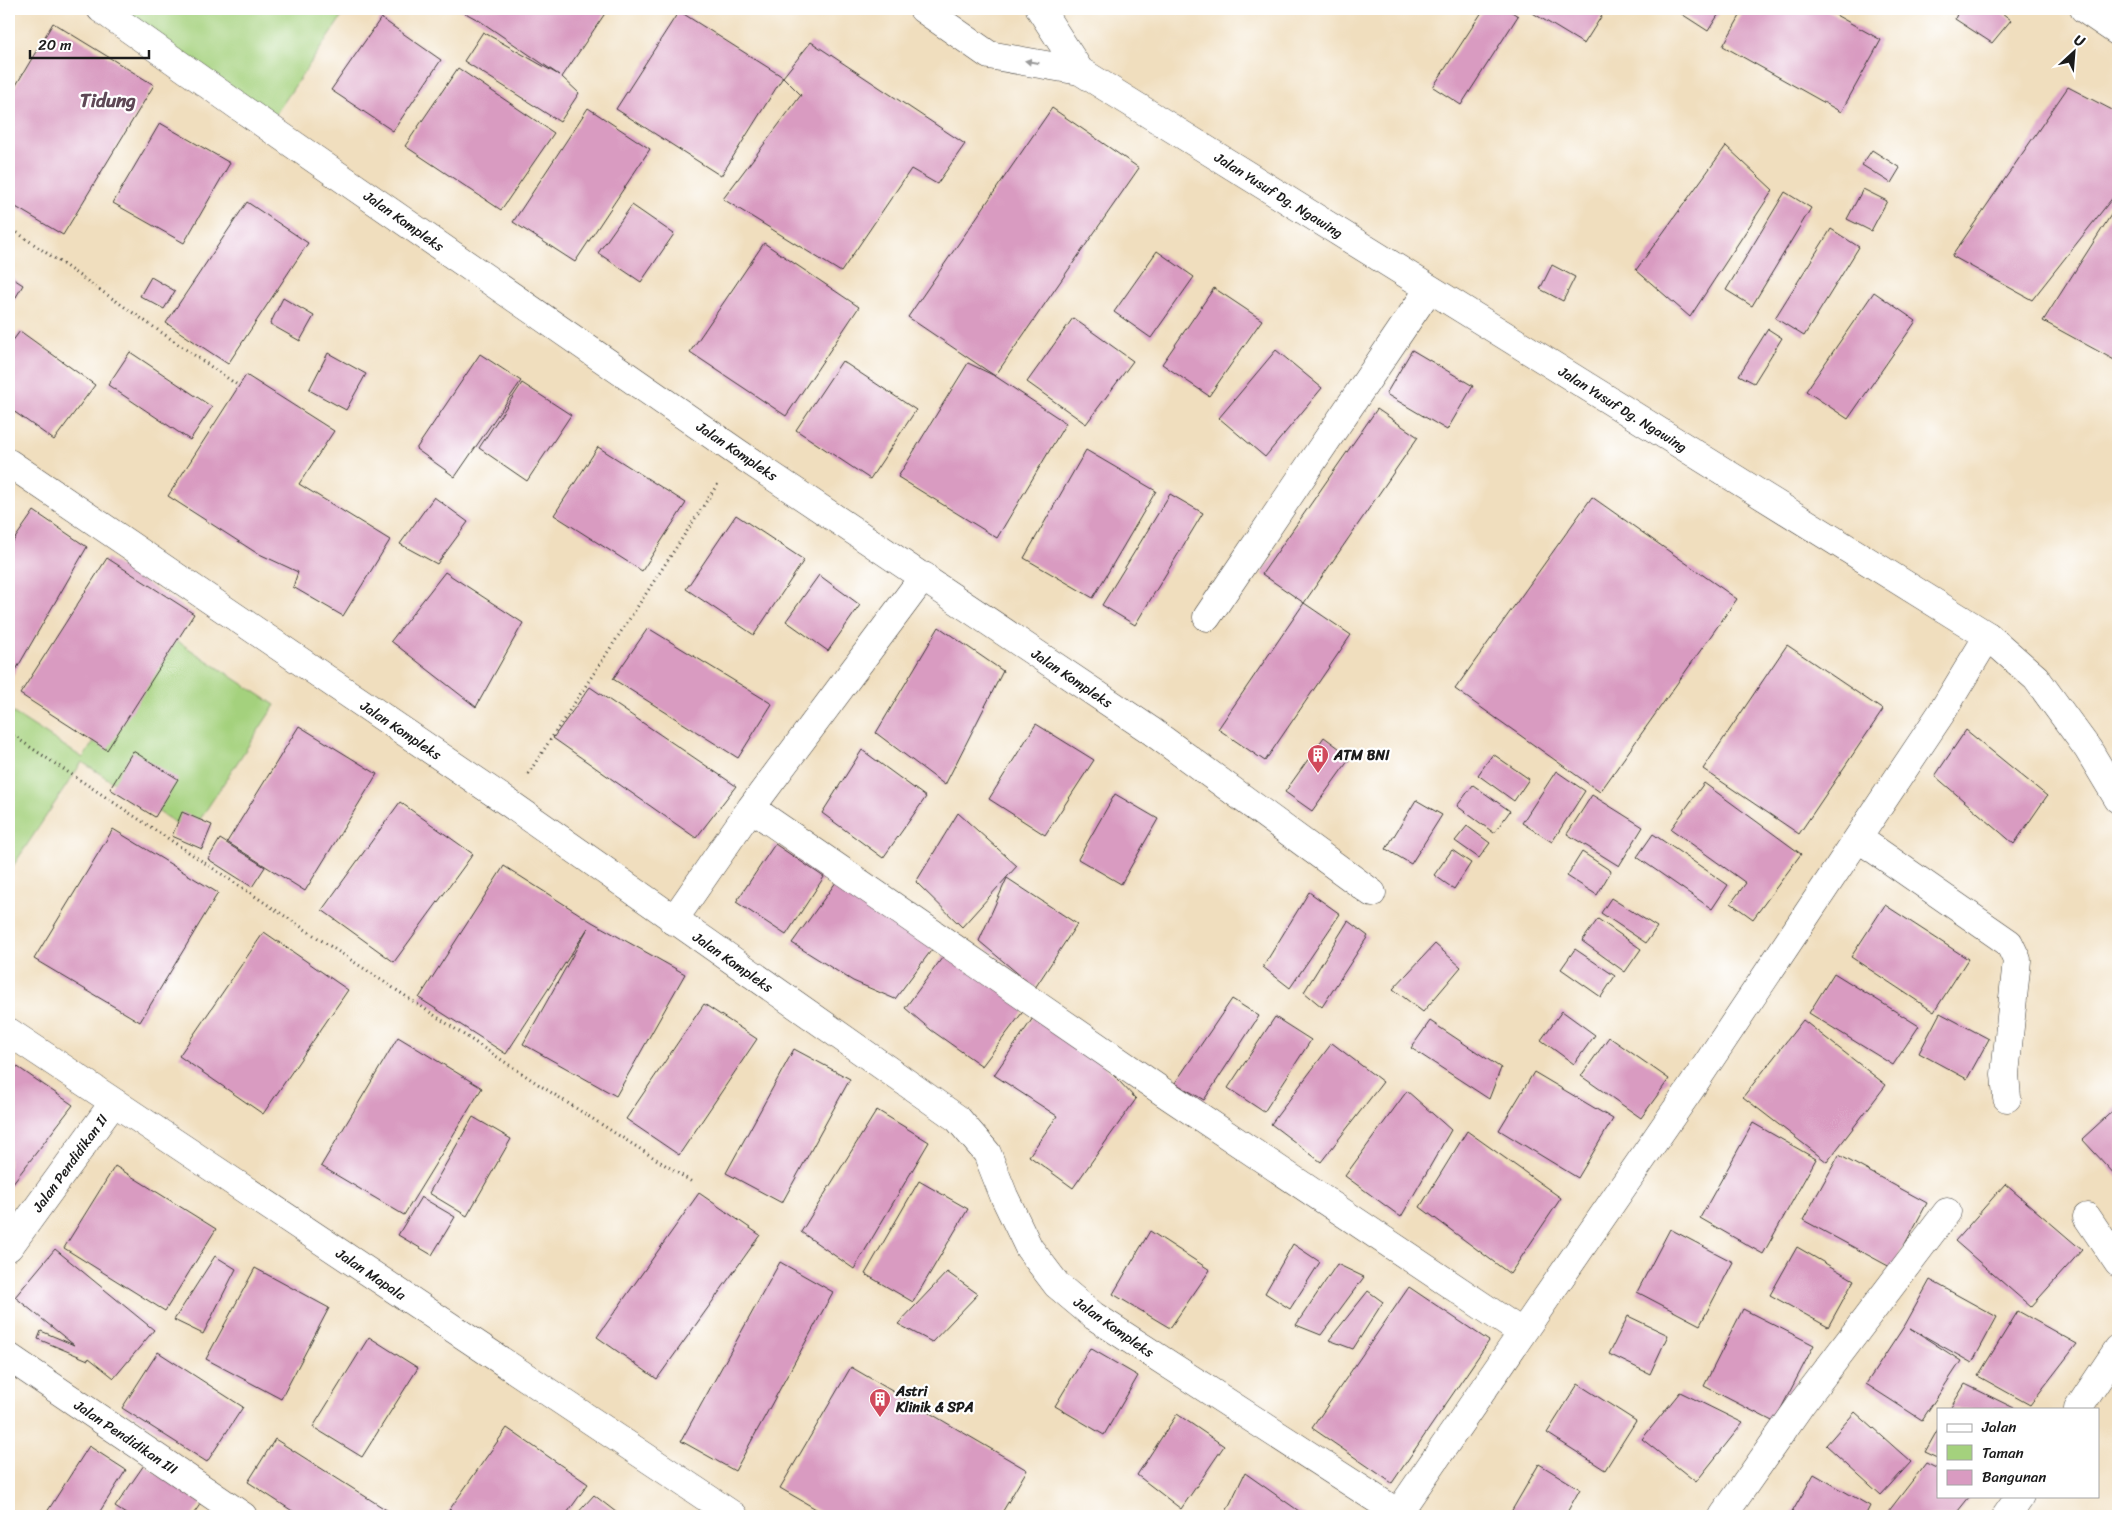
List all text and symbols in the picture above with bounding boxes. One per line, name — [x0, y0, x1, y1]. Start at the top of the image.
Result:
text: U — [2070, 27, 2090, 54]
scale bar — [30, 28, 149, 60]
north arrow — [2050, 28, 2100, 78]
text: 20 m — [38, 32, 72, 58]
one-way arrow — [1024, 58, 1040, 66]
district label: Tidung — [80, 84, 136, 117]
street label: Jalan Yusuf Dg. Ngawing — [1208, 145, 1348, 245]
street label: Jalan Kompleks — [357, 184, 450, 259]
street label: Jalan Yusuf Dg. Ngawing — [1552, 359, 1692, 459]
street label: Jalan Kompleks — [690, 414, 783, 488]
street label: Jalan Kompleks — [1025, 641, 1118, 715]
street label: Jalan Kompleks — [354, 693, 447, 767]
building icon: ATM BNI — [1306, 743, 1330, 774]
place label: ATM BNI — [1333, 743, 1390, 768]
street label: Jalan Kompleks — [686, 925, 779, 1000]
street label: Jalan Pendidikan II — [26, 1108, 115, 1219]
street label: Jalan Mapala — [330, 1241, 412, 1308]
street label: Jalan Kompleks — [1067, 1290, 1160, 1365]
place label: Astri Klinik & SPA — [895, 1379, 974, 1420]
building icon: Astri Klinik & SPA — [868, 1387, 892, 1418]
street label: Jalan Pendidikan III — [68, 1393, 183, 1482]
legend — [1937, 1408, 2100, 1498]
text: Jalan — [1981, 1414, 2016, 1440]
text: Taman — [1982, 1440, 2024, 1466]
text: Bangunan — [1982, 1464, 2046, 1490]

